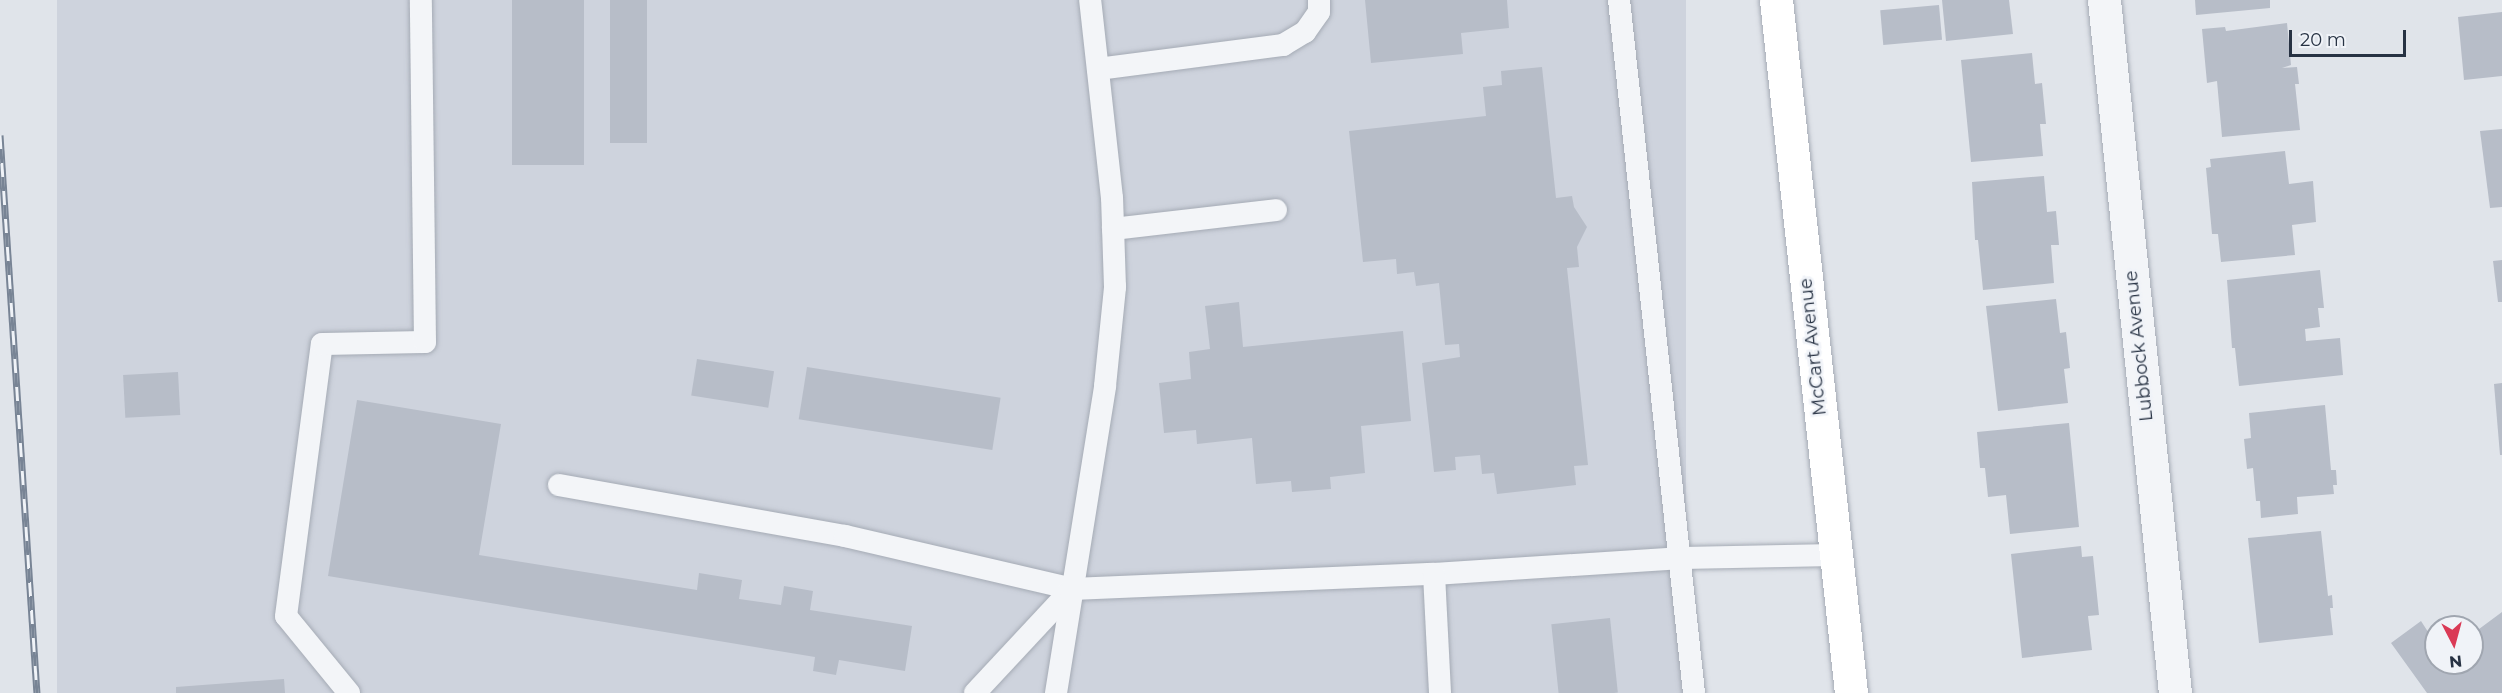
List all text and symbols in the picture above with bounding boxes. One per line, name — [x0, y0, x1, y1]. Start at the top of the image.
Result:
scale bar — [2292, 18, 2409, 56]
text: 20 m — [2300, 29, 2346, 51]
street label: Lubbock Avenue — [2120, 269, 2158, 423]
street label: McCart Avenue — [1795, 277, 1831, 417]
north arrow — [2424, 615, 2484, 675]
text: N — [2448, 651, 2463, 672]

